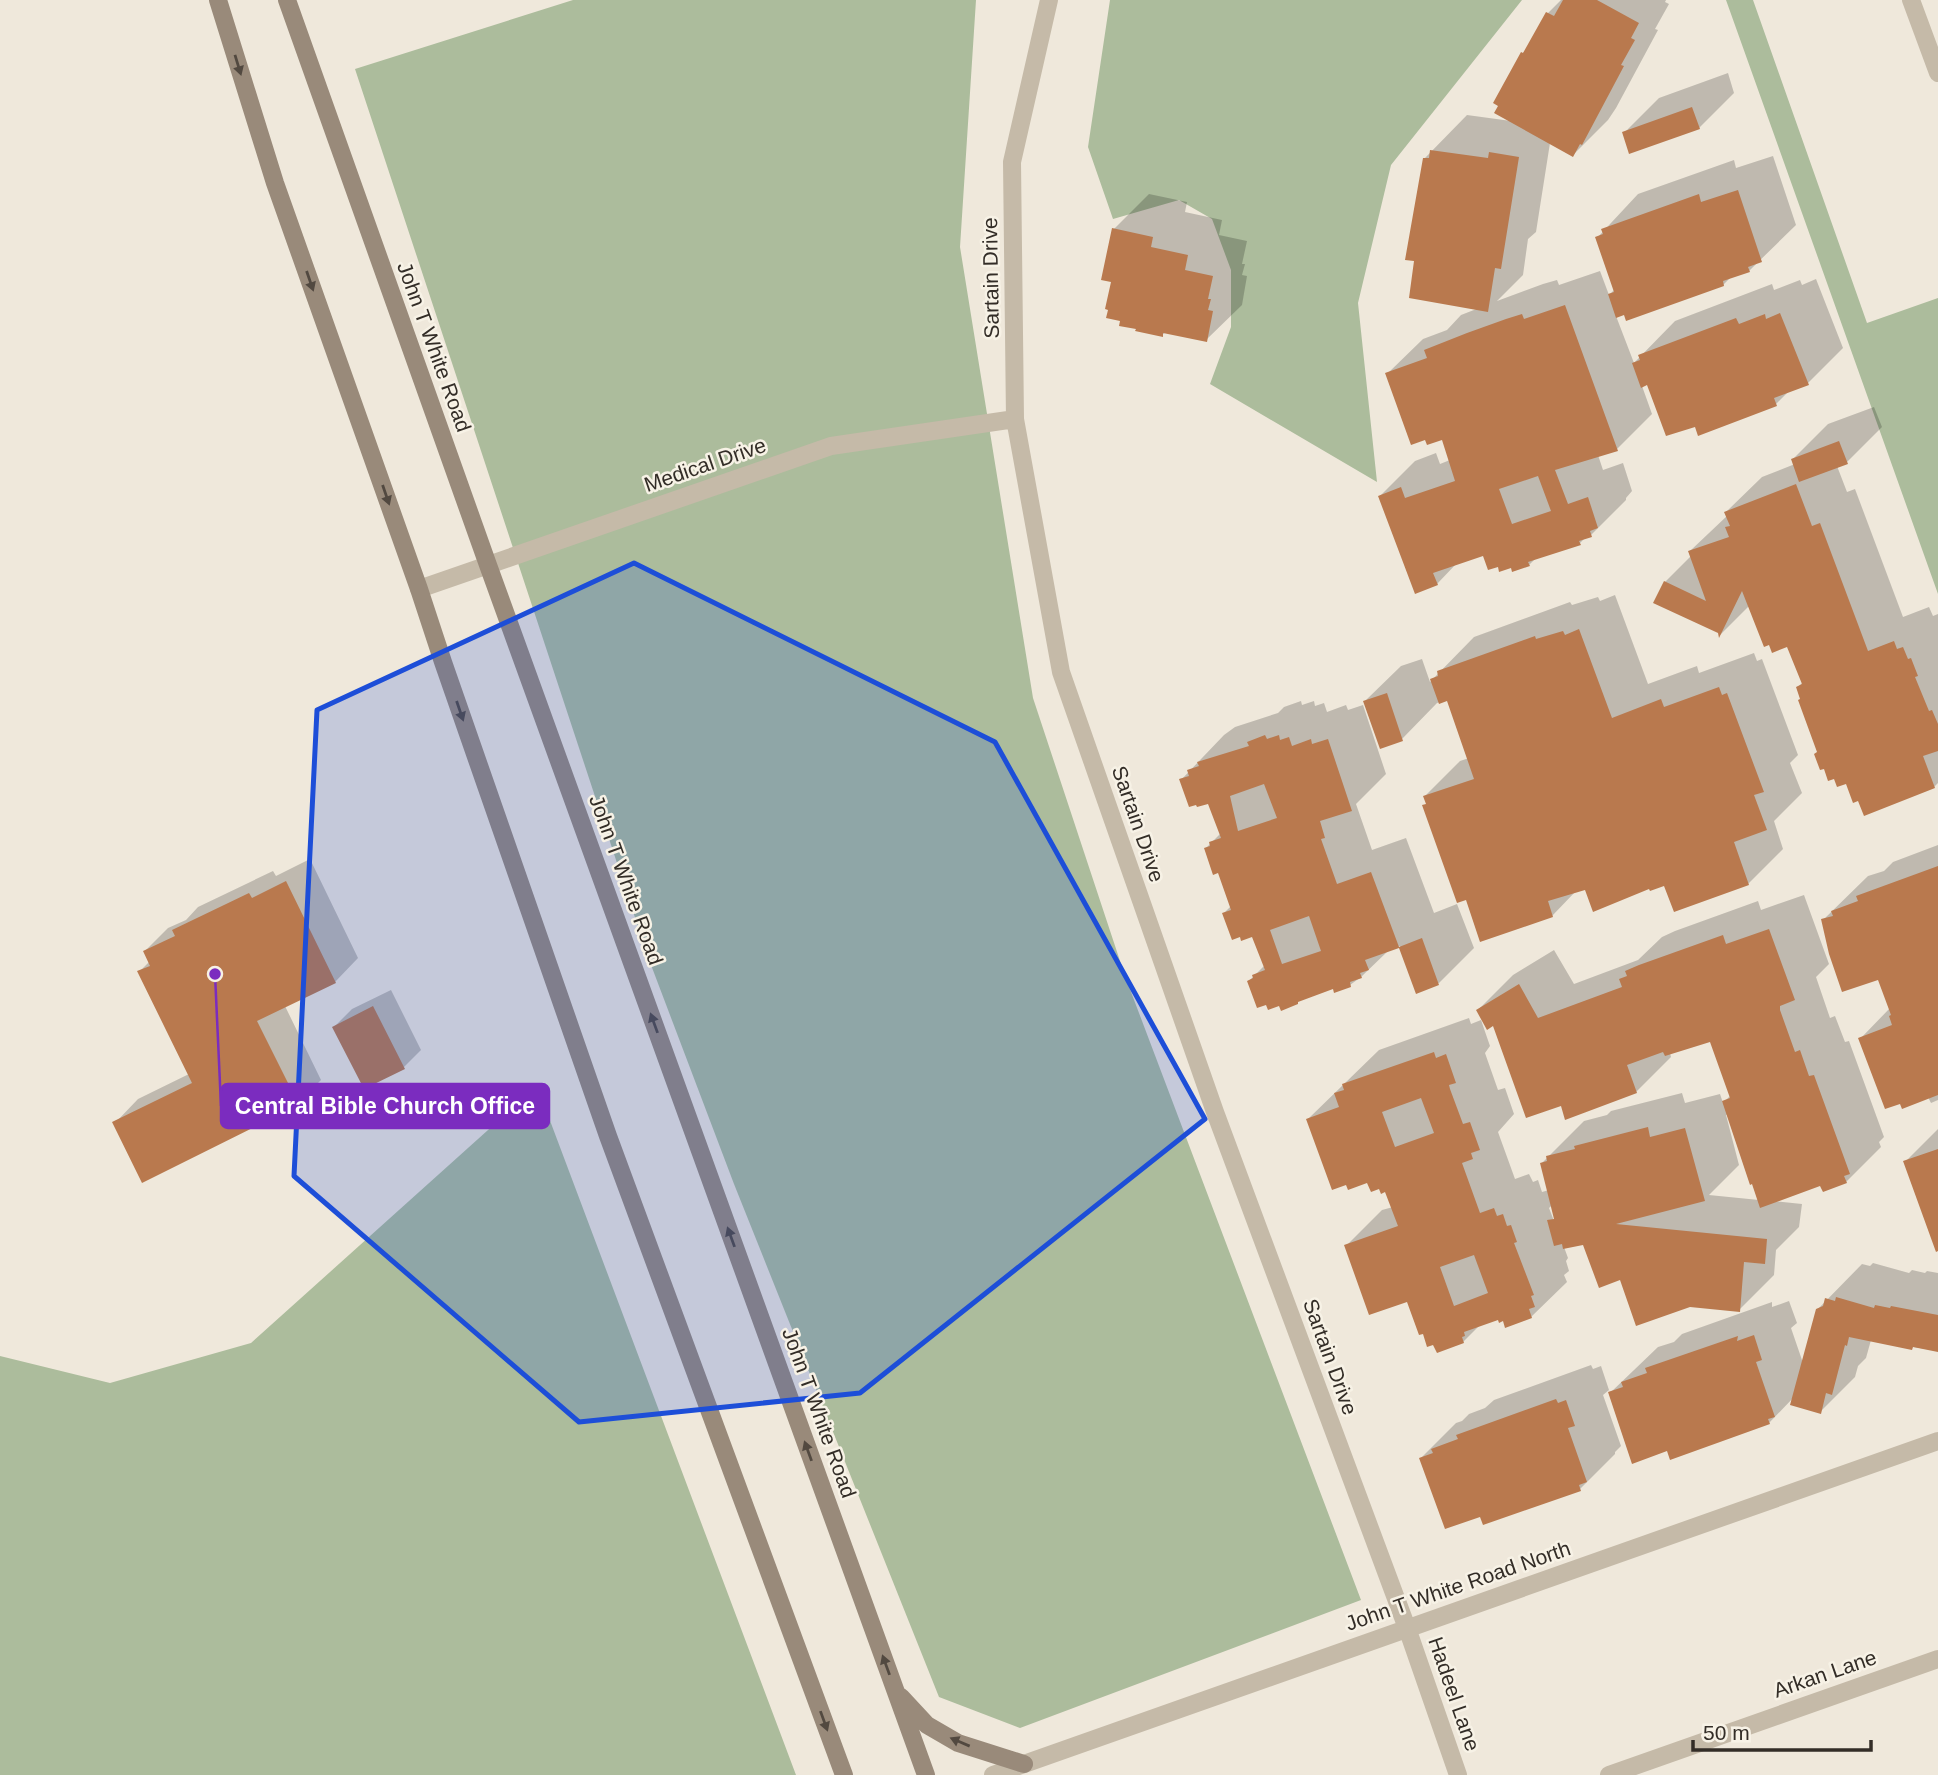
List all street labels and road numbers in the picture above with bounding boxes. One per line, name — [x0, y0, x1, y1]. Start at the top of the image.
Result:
street label: Sartain Drive — [978, 217, 1003, 339]
street label: John T White Road — [393, 259, 476, 435]
street label: Medical Drive — [641, 433, 769, 496]
street label: Sartain Drive — [1108, 763, 1169, 885]
street label: John T White Road — [585, 792, 668, 968]
street label: Sartain Drive — [1299, 1296, 1362, 1418]
street label: John T White Road — [778, 1325, 861, 1501]
street label: John T White Road North — [1342, 1536, 1573, 1635]
street label: Hadeel Lane — [1424, 1634, 1485, 1754]
street label: Arkan Lane — [1770, 1645, 1879, 1702]

